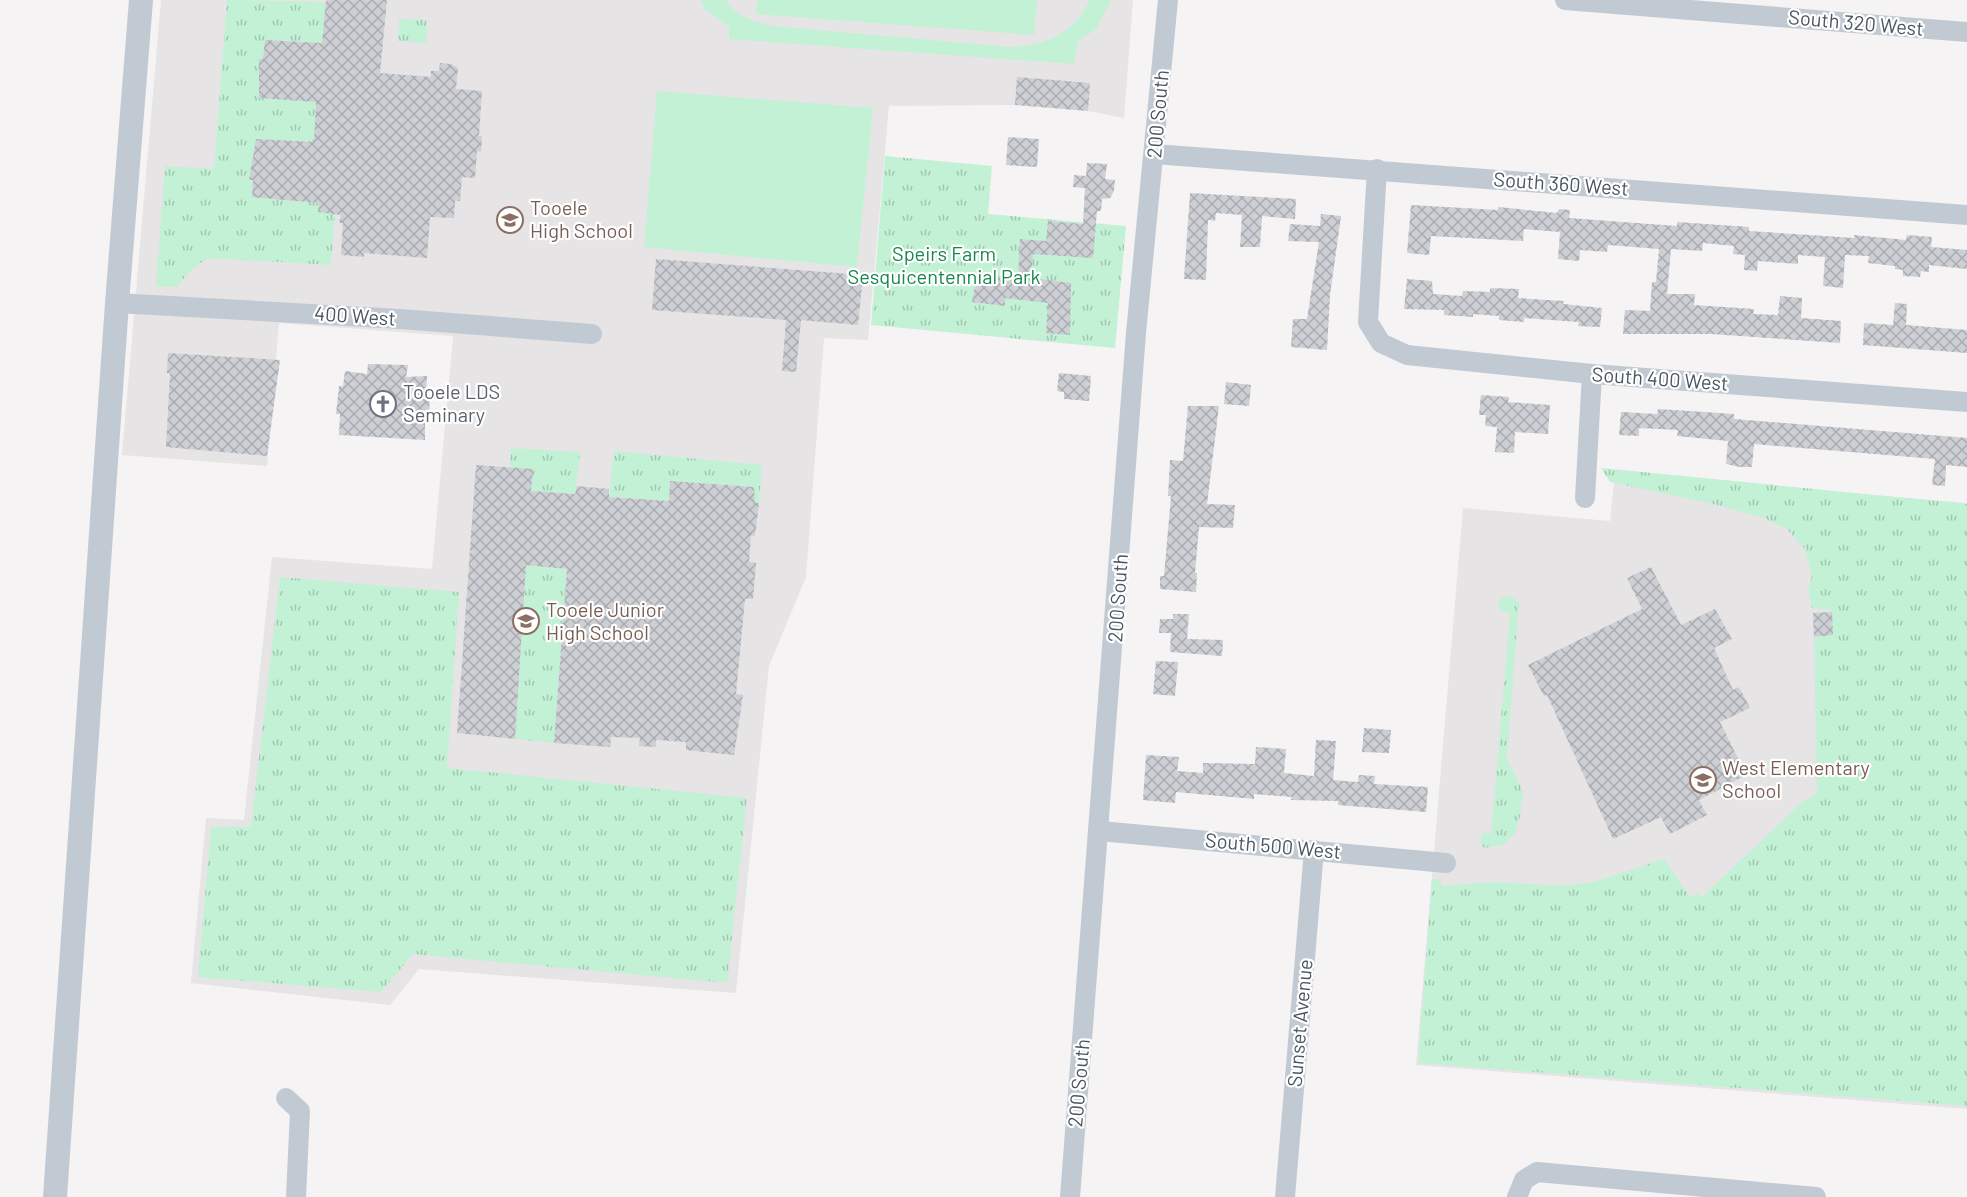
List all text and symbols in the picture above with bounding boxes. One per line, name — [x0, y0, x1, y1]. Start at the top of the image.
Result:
street label: South 320 West — [1787, 4, 1925, 40]
street label: 200 South — [1141, 69, 1173, 159]
street label: South 360 West — [1493, 166, 1629, 200]
place label: Tooele High School — [530, 195, 633, 242]
school or university icon: Tooele High School — [495, 205, 525, 235]
park label: Speirs Farm Sesquicentennial Park — [848, 241, 1040, 288]
street label: 400 West — [314, 300, 397, 330]
street label: South 400 West — [1591, 361, 1729, 395]
place label: Tooele LDS Seminary — [403, 379, 500, 426]
church icon: Tooele LDS Seminary — [368, 389, 398, 419]
street label: 200 South — [1102, 553, 1132, 643]
place label: Tooele Junior High School — [546, 597, 664, 644]
school or university icon: Tooele Junior High School — [511, 606, 541, 636]
place label: West Elementary School — [1722, 755, 1870, 802]
school or university icon: West Elementary School — [1688, 765, 1718, 795]
street label: South 500 West — [1204, 827, 1342, 863]
street label: Sunset Avenue — [1281, 958, 1317, 1088]
street label: 200 South — [1062, 1038, 1094, 1128]

